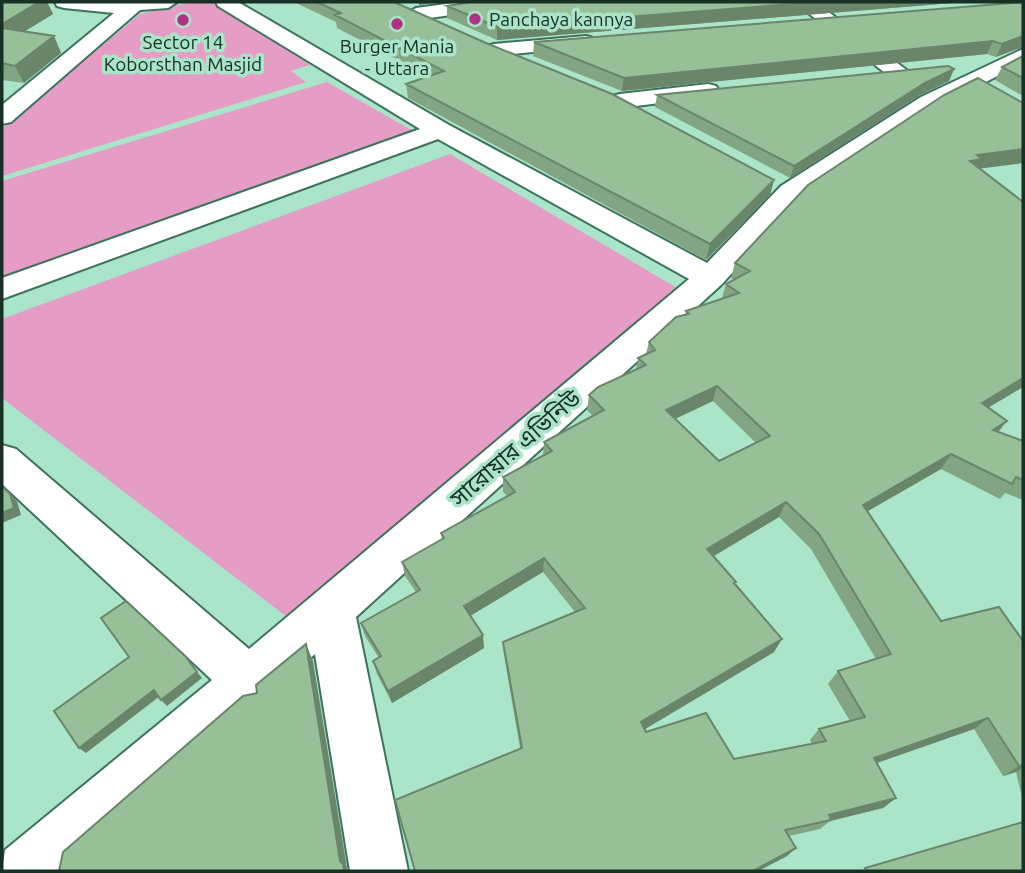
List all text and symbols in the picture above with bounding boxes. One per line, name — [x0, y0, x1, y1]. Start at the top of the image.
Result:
place label: Panchaya kannya — [489, 8, 633, 30]
marker: Panchaya kannya — [467, 11, 483, 27]
marker: Sector 14 Koborsthan Masjid — [175, 12, 191, 28]
marker: Burger Mania - Uttara — [389, 16, 405, 32]
place label: Sector 14 Koborsthan Masjid — [104, 31, 262, 75]
place label: Burger Mania - Uttara — [340, 35, 454, 79]
street label: সারোয়ার এভিনিউ — [444, 385, 585, 512]

